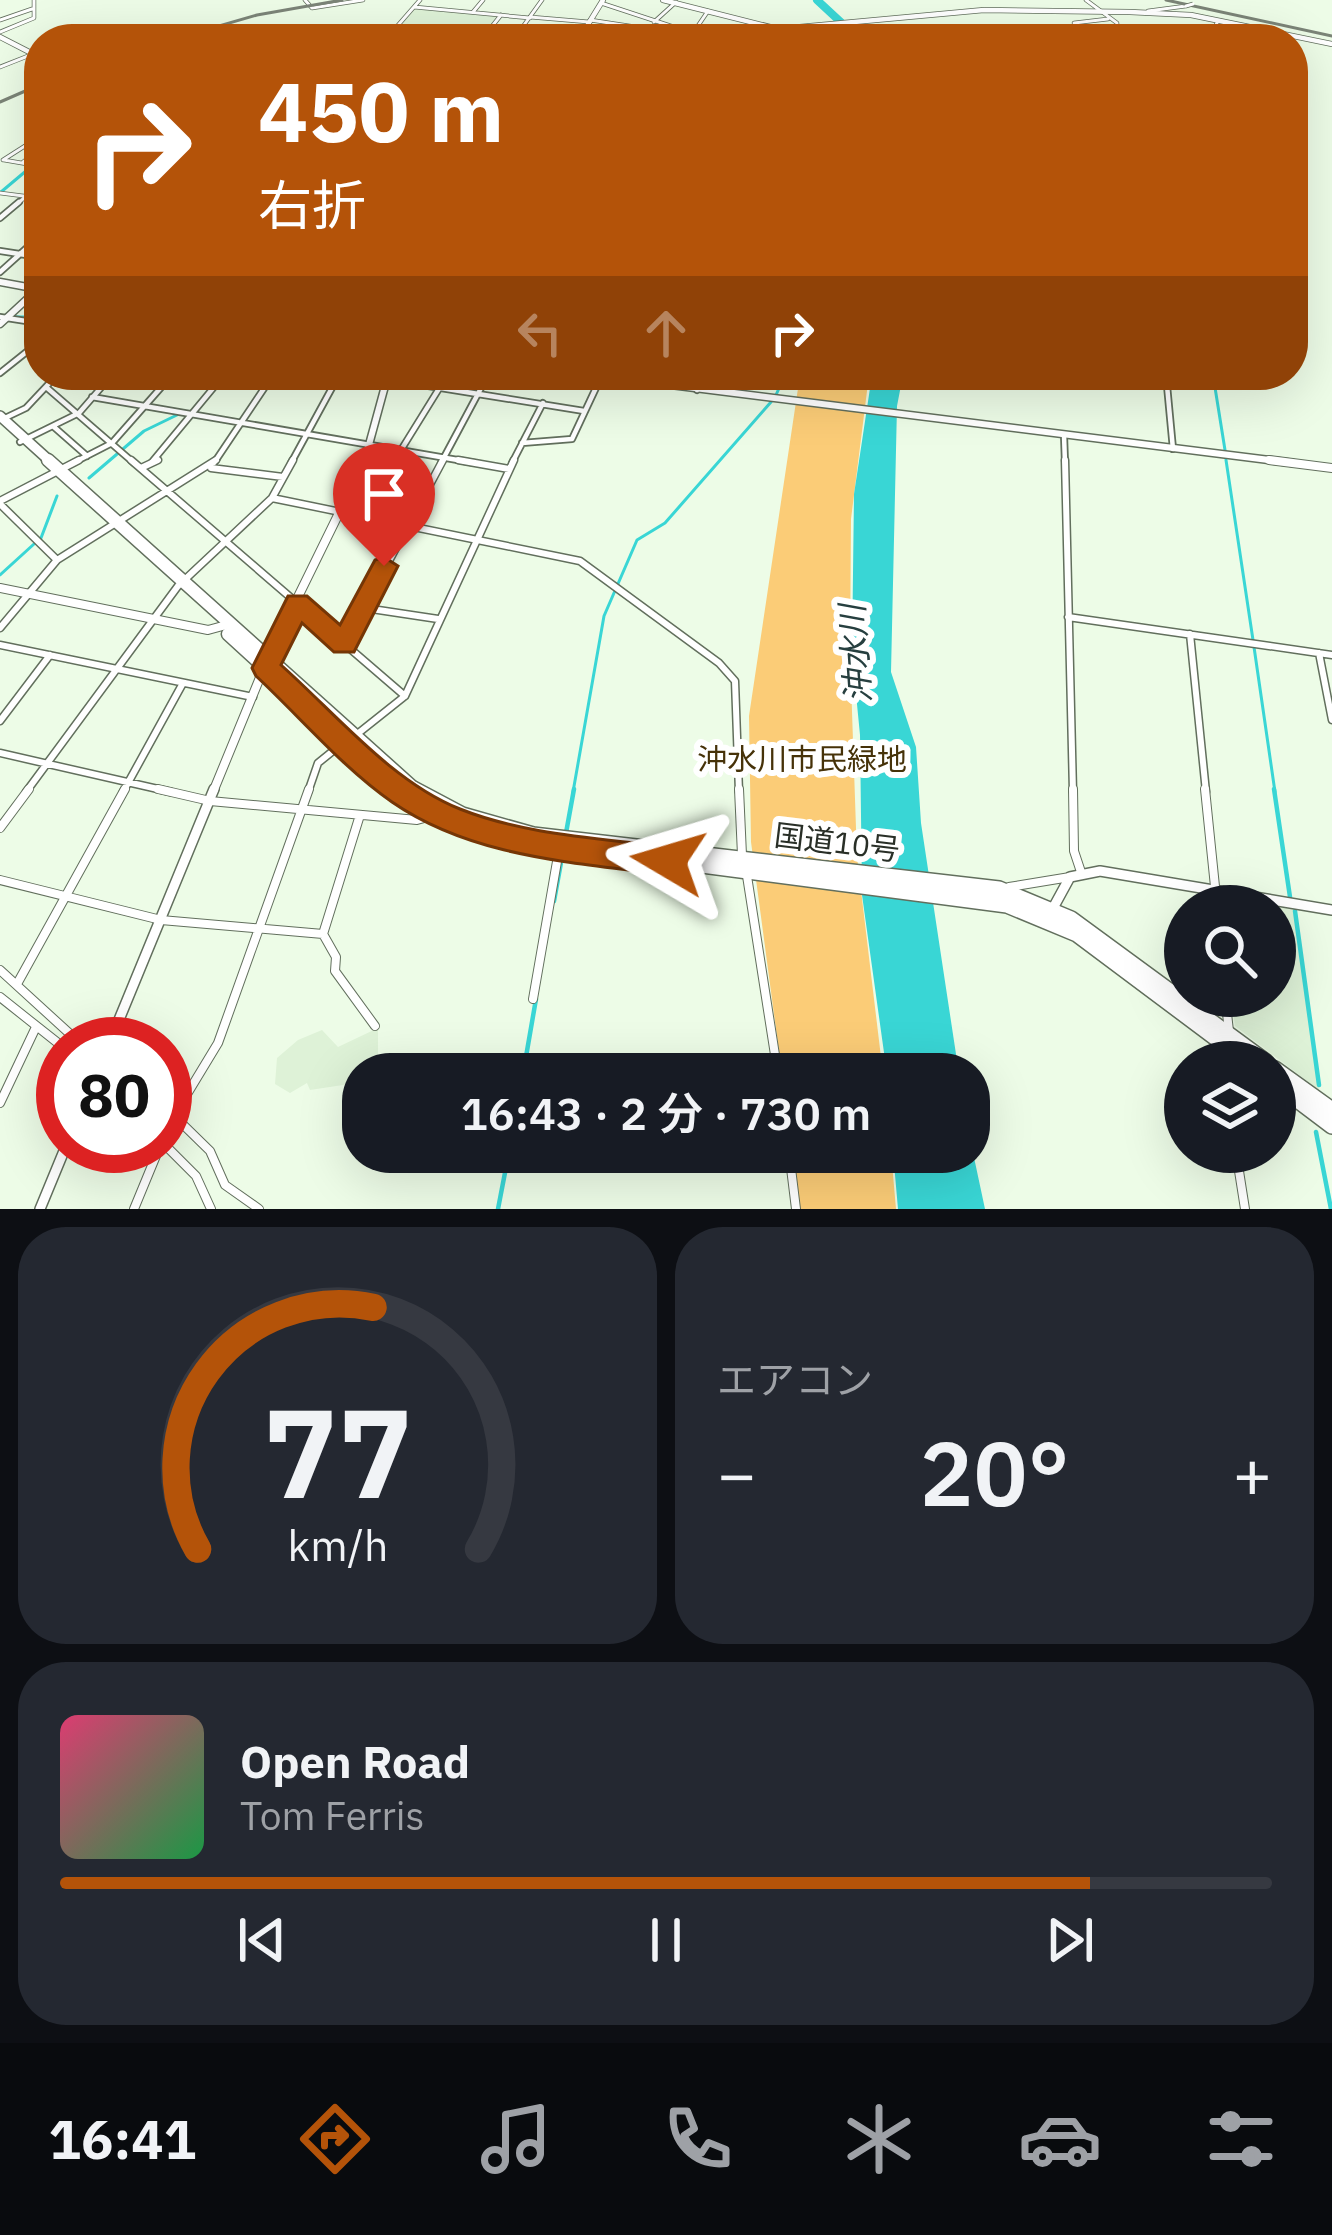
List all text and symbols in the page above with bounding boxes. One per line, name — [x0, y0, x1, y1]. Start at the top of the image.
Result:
text: 450 m — [258, 56, 504, 165]
icon: right — [60, 72, 216, 228]
text: 右折 — [258, 170, 366, 240]
icon: left — [507, 300, 573, 366]
icon: ahead — [633, 300, 699, 366]
icon: right — [759, 300, 825, 366]
pin — [333, 443, 435, 566]
icon: arrive — [351, 461, 417, 527]
water label: 沖水川 — [829, 600, 879, 705]
park label: 沖水川市民緑地 — [697, 739, 907, 778]
position arrow — [605, 798, 731, 924]
street label: 国道10号 — [772, 814, 902, 869]
map controls — [1164, 885, 1296, 1173]
button: search — [1164, 885, 1296, 1017]
speed limit sign: 80 — [36, 1017, 192, 1173]
button: layers — [1164, 1041, 1296, 1173]
text: 16:43 · 2 分 · 730 m — [461, 1084, 871, 1142]
text: エアコン — [717, 1354, 873, 1405]
text: 77 — [263, 1370, 412, 1532]
text: 20° — [919, 1414, 1070, 1531]
text: − — [717, 1430, 757, 1516]
text: + — [1232, 1430, 1272, 1516]
text: km/h — [287, 1516, 388, 1572]
text: Open Road — [240, 1732, 470, 1790]
text: Tom Ferris — [240, 1790, 424, 1841]
icon: previous — [229, 1907, 295, 1973]
icon: pause — [633, 1907, 699, 1973]
icon: next — [1037, 1907, 1103, 1973]
icon: directions — [293, 2097, 377, 2181]
icon: music — [474, 2097, 558, 2181]
icon: phone — [656, 2097, 740, 2181]
icon: climate — [837, 2097, 921, 2181]
icon: car — [1018, 2097, 1102, 2181]
icon: filters — [1199, 2097, 1283, 2181]
text: 16:41 — [49, 2104, 196, 2174]

